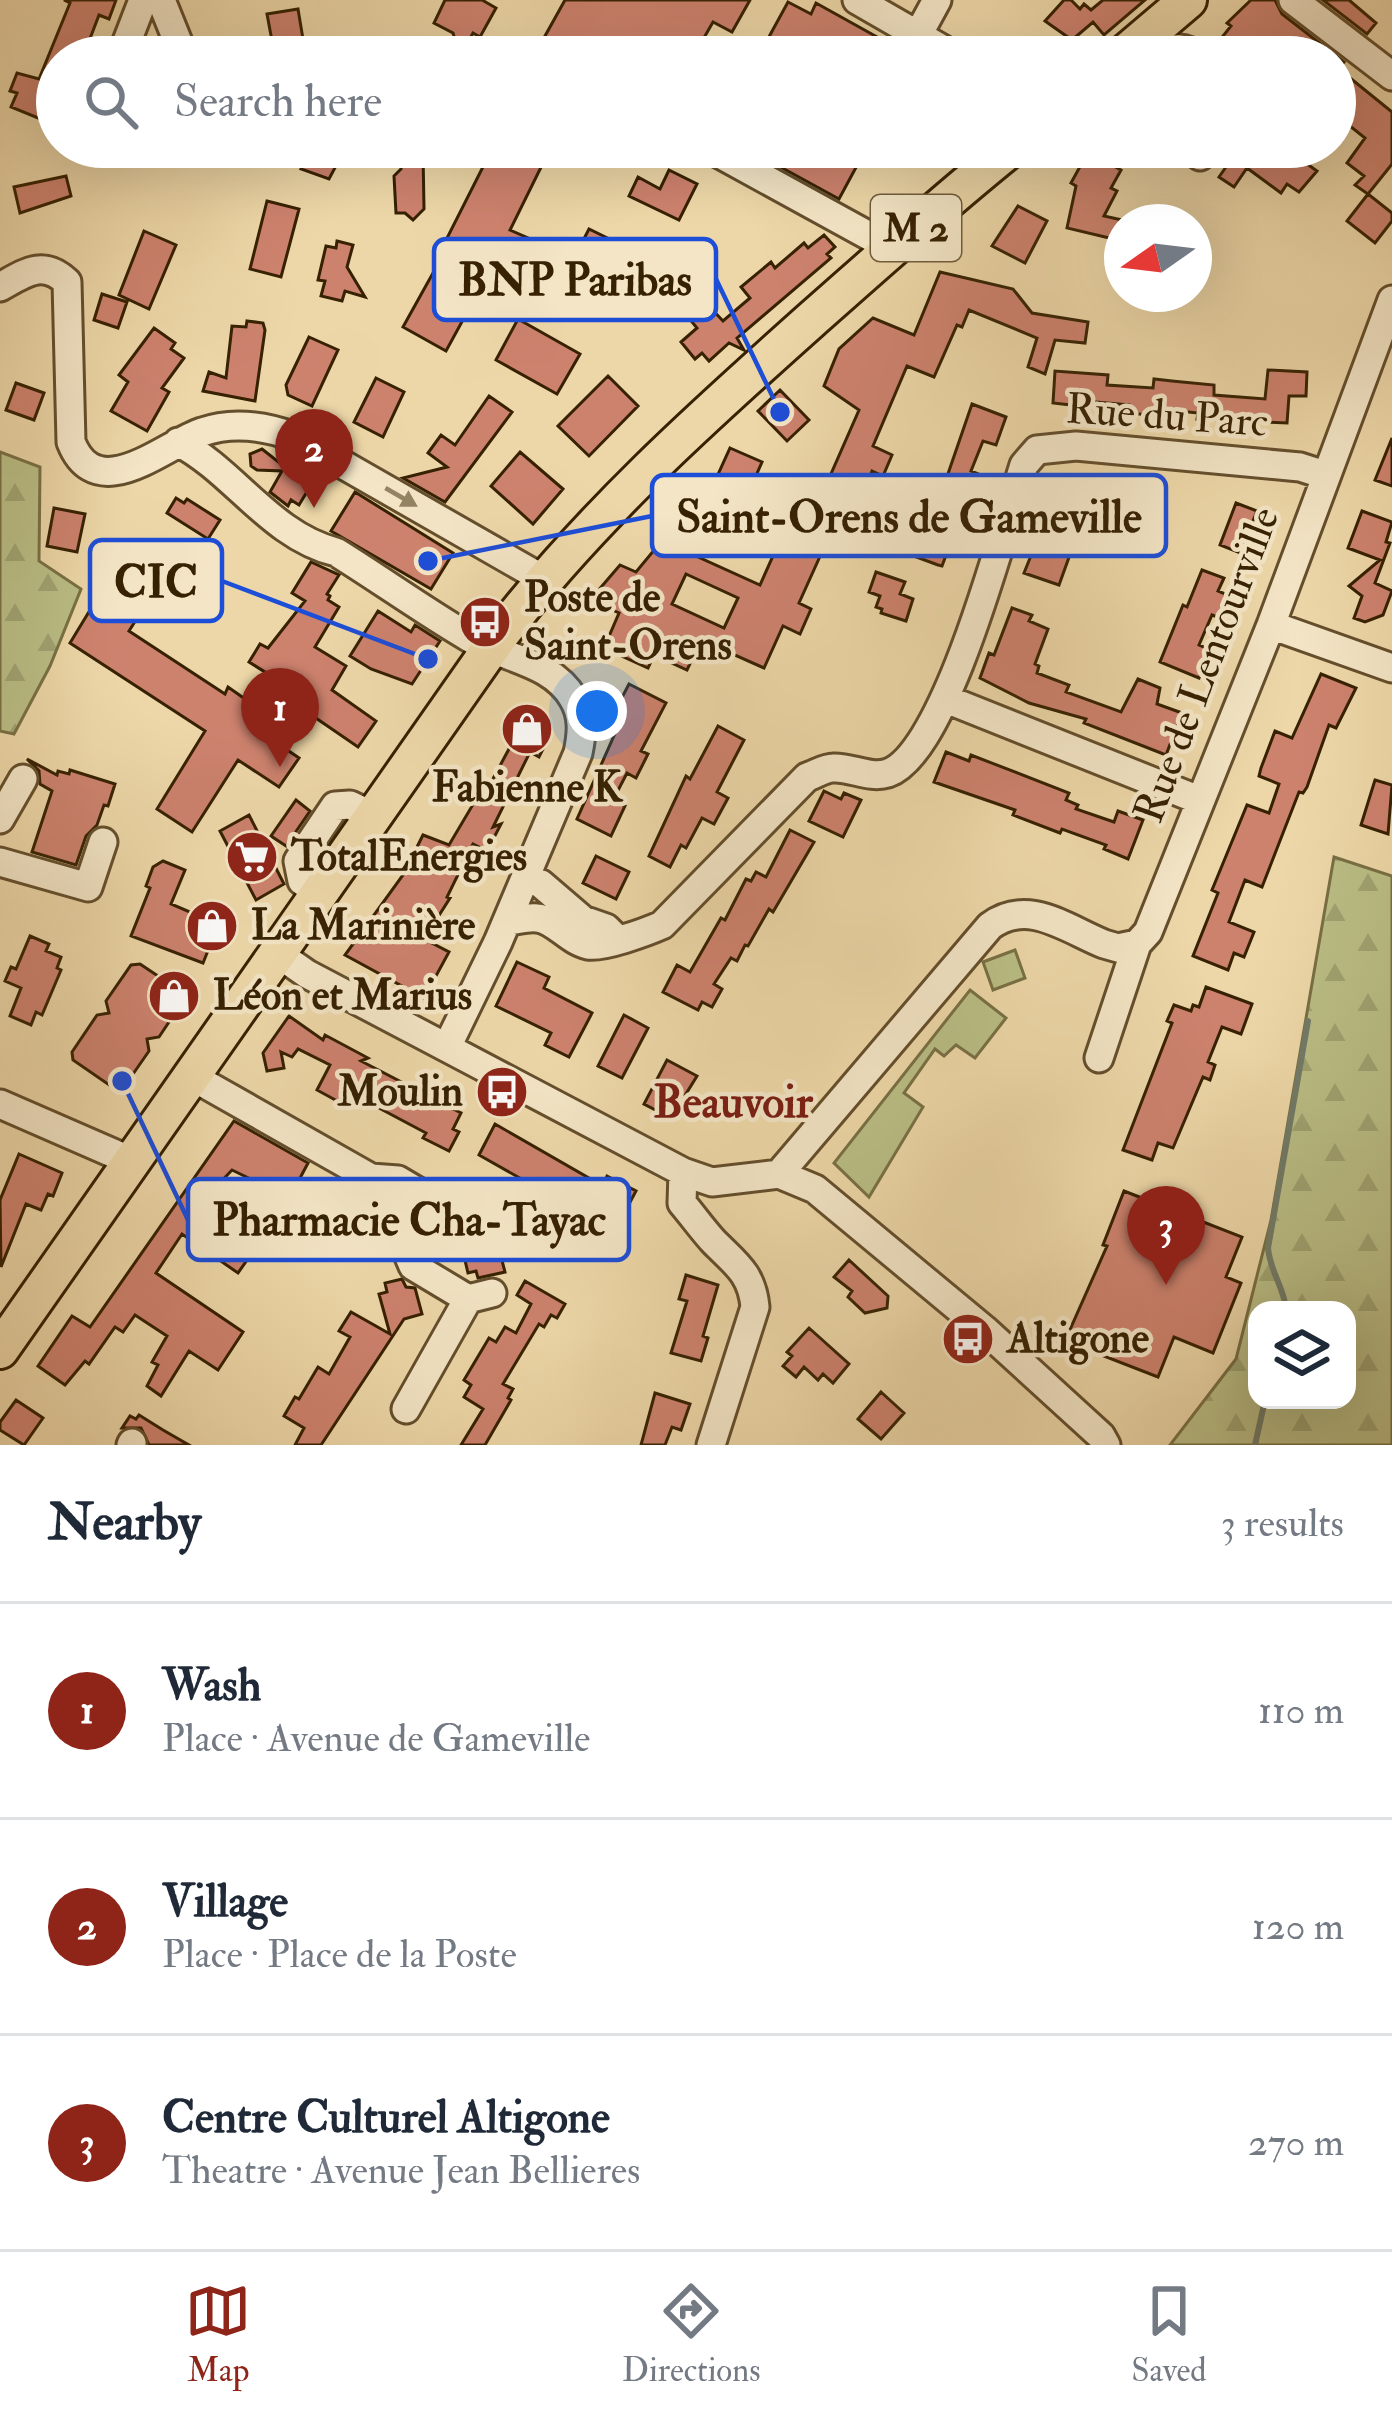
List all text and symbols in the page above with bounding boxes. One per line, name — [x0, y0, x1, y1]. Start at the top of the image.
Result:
search box — [36, 36, 1356, 168]
icon: search — [78, 69, 144, 135]
text: Search here — [174, 74, 382, 130]
road number: M 2 — [871, 195, 961, 261]
north arrow — [1104, 204, 1212, 312]
callout: BNP Paribas — [434, 239, 716, 320]
text: BNP Paribas — [458, 253, 692, 309]
street label: Rue du Parc — [1064, 383, 1270, 449]
pin: 2 — [275, 409, 353, 508]
callout: Saint-Orens de Gameville — [652, 475, 1166, 556]
one-way arrow — [385, 486, 418, 507]
text: Saint-Orens de Gameville — [676, 490, 1142, 546]
street label: Rue de Lentourville — [1123, 500, 1291, 830]
callout: CIC — [90, 540, 222, 621]
text: CIC — [114, 555, 198, 611]
place label: Poste de Saint-Orens — [524, 572, 732, 672]
bus stop icon: Poste de Saint-Orens — [457, 594, 513, 650]
pin: 1 — [241, 668, 319, 767]
your location — [567, 681, 627, 741]
shop icon: Fabienne K — [499, 701, 555, 757]
place label: Fabienne K — [432, 762, 624, 814]
supermarket icon: TotalEnergies — [224, 829, 280, 885]
place label: TotalEnergies — [290, 831, 527, 883]
shop icon: La Marinière — [184, 898, 240, 954]
place label: La Marinière — [251, 900, 476, 952]
shop icon: Léon et Marius — [146, 968, 202, 1024]
place label: Léon et Marius — [213, 970, 472, 1022]
bus stop icon: Moulin — [474, 1064, 530, 1120]
place label: Moulin — [337, 1066, 463, 1118]
district label: Beauvoir — [653, 1075, 814, 1131]
callout: Pharmacie Cha-Tayac — [188, 1179, 629, 1260]
pin: 3 — [1127, 1186, 1205, 1285]
text: Pharmacie Cha-Tayac — [212, 1193, 606, 1249]
map controls — [1248, 1301, 1356, 1409]
button: layers — [1248, 1301, 1356, 1409]
bus stop icon: Altigone — [940, 1311, 996, 1367]
place label: Altigone — [1005, 1313, 1150, 1365]
text: Nearby — [48, 1491, 201, 1555]
text: 3 results — [1221, 1499, 1344, 1548]
text: Wash — [162, 1658, 261, 1714]
text: 1 — [80, 1686, 94, 1735]
text: 110 m — [1258, 1686, 1344, 1735]
text: Place · Avenue de Gameville — [162, 1714, 590, 1763]
text: Village — [162, 1874, 288, 1930]
text: 2 — [77, 1902, 97, 1951]
text: 120 m — [1252, 1902, 1344, 1951]
text: Place · Place de la Poste — [162, 1930, 517, 1979]
text: Centre Culturel Altigone — [162, 2090, 610, 2146]
text: 3 — [80, 2118, 94, 2167]
text: 270 m — [1248, 2118, 1344, 2167]
text: Theatre · Avenue Jean Bellieres — [162, 2146, 641, 2195]
tab: Map — [185, 2278, 251, 2391]
tab: Directions — [622, 2278, 761, 2391]
tab: Saved — [1131, 2278, 1207, 2391]

